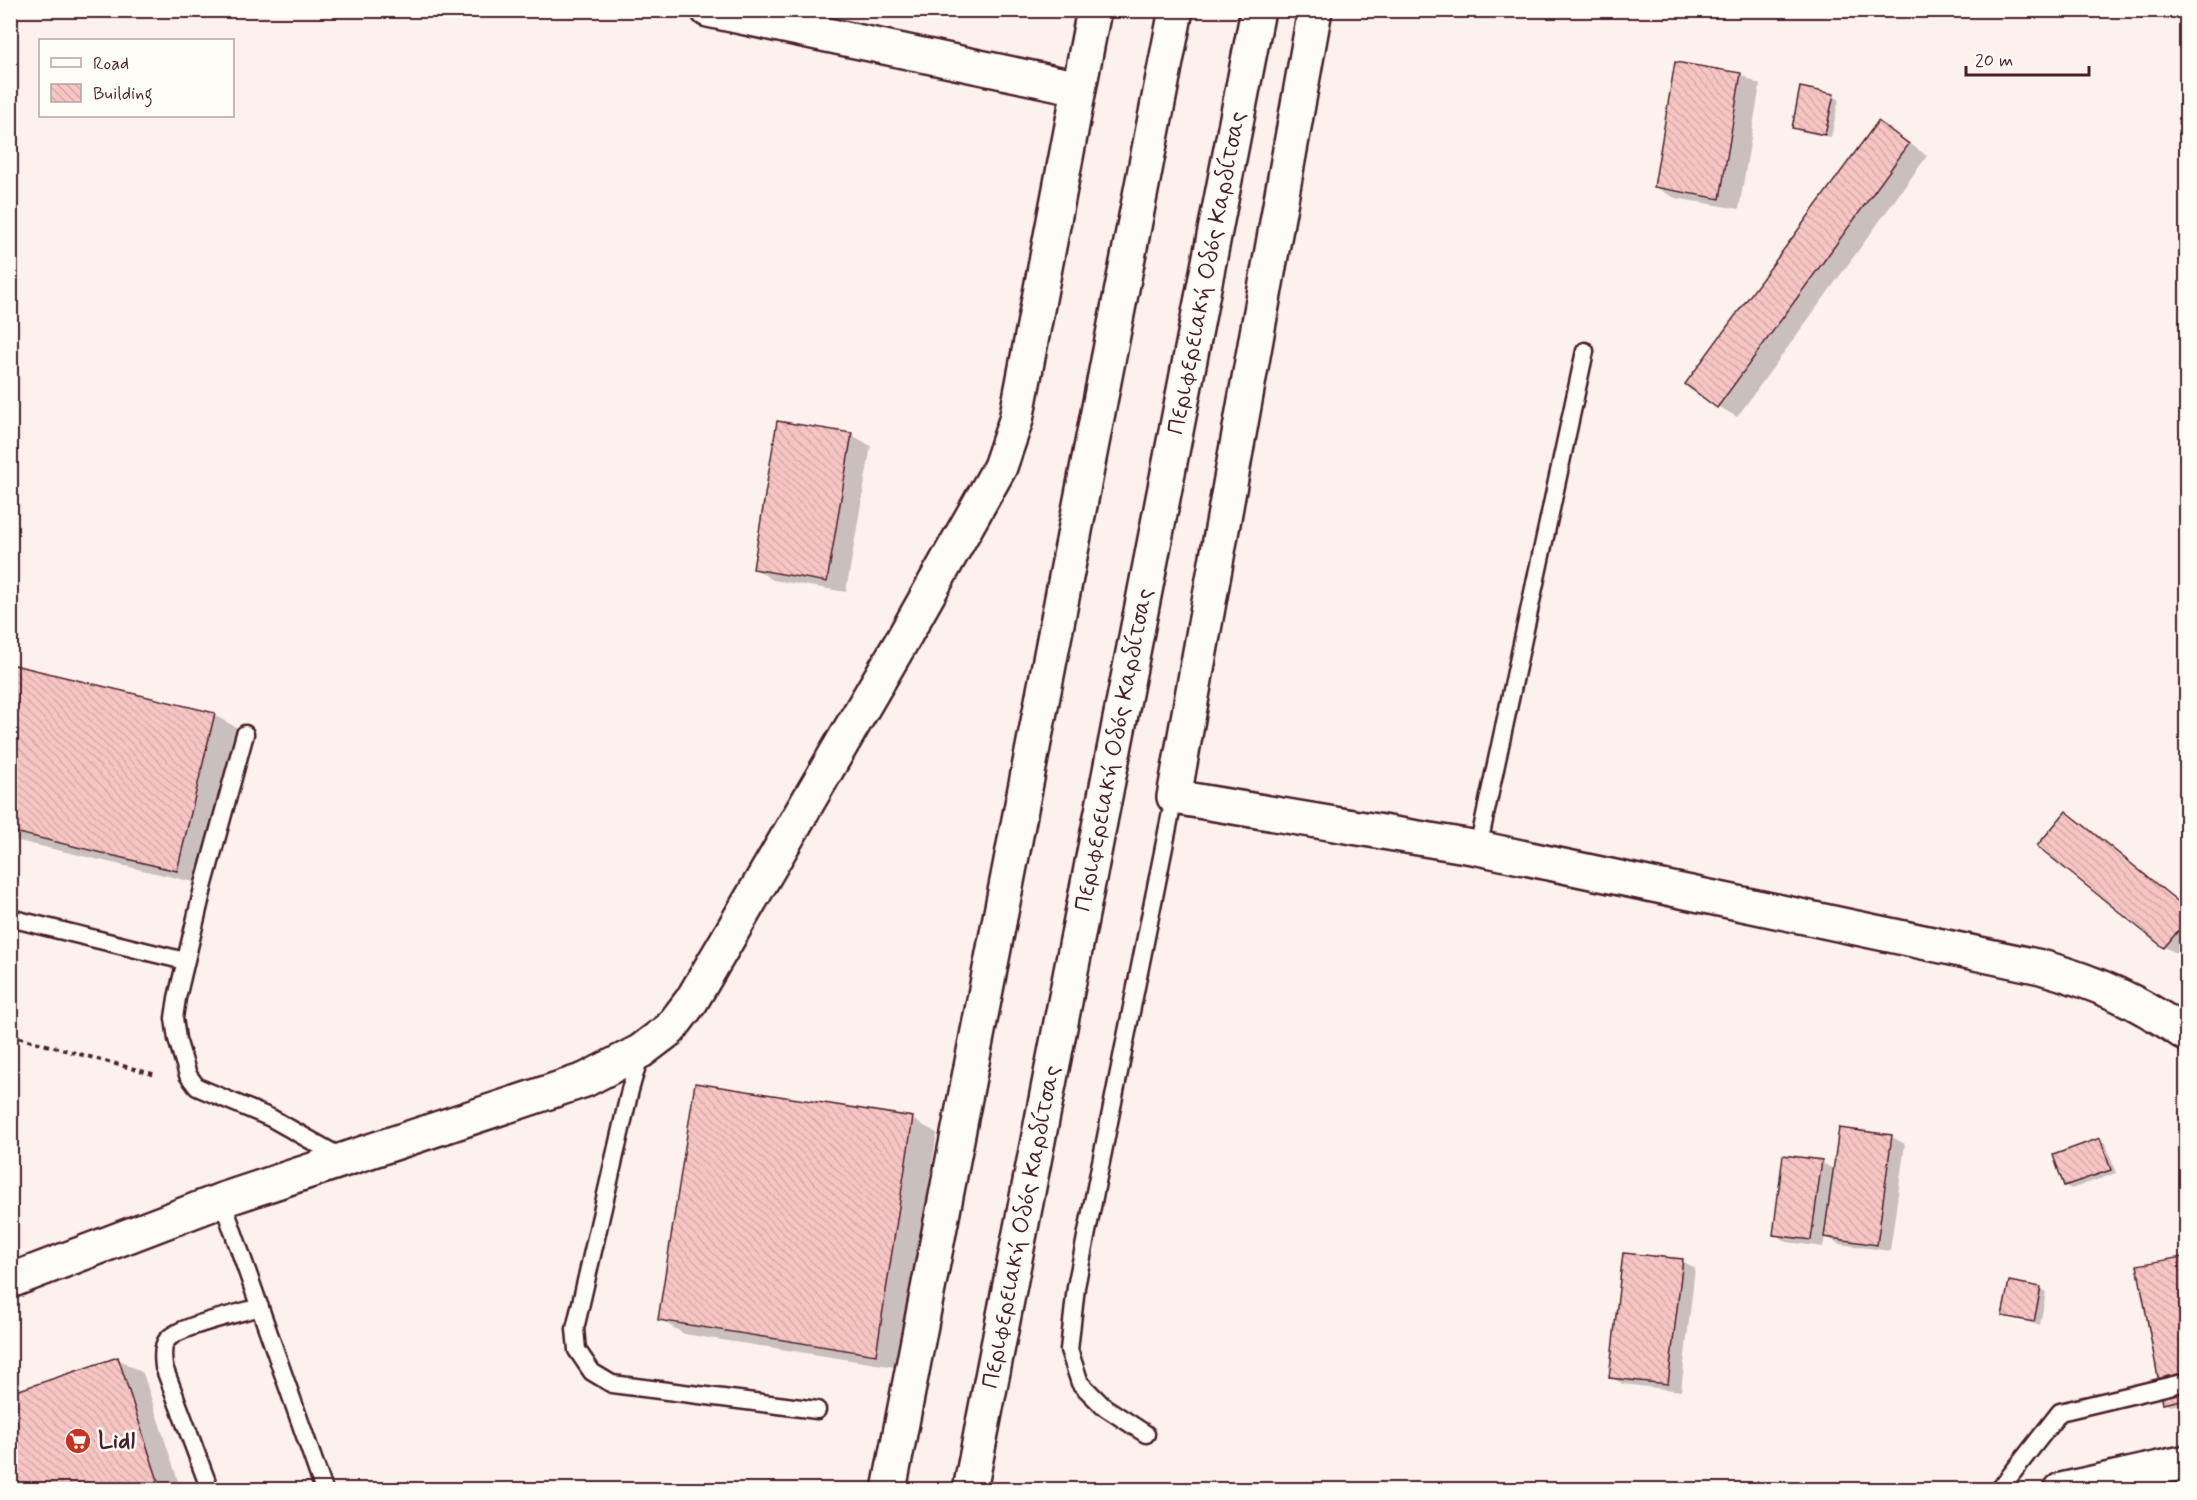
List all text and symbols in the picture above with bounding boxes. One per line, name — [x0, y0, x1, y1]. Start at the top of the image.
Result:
legend — [39, 39, 234, 117]
scale bar — [1966, 39, 2089, 77]
text: 20 m — [1975, 49, 2013, 73]
text: Road — [93, 52, 129, 76]
text: Building — [93, 82, 153, 108]
street label: Περιφερειακή Οδός Καρδίτσας — [1160, 109, 1253, 437]
street label: Περιφερειακή Οδός Καρδίτσας — [1067, 586, 1161, 914]
street label: Περιφερειακή Οδός Καρδίτσας — [975, 1063, 1068, 1391]
supermarket icon: Lidl — [63, 1426, 93, 1456]
place label: Lidl — [98, 1426, 135, 1457]

